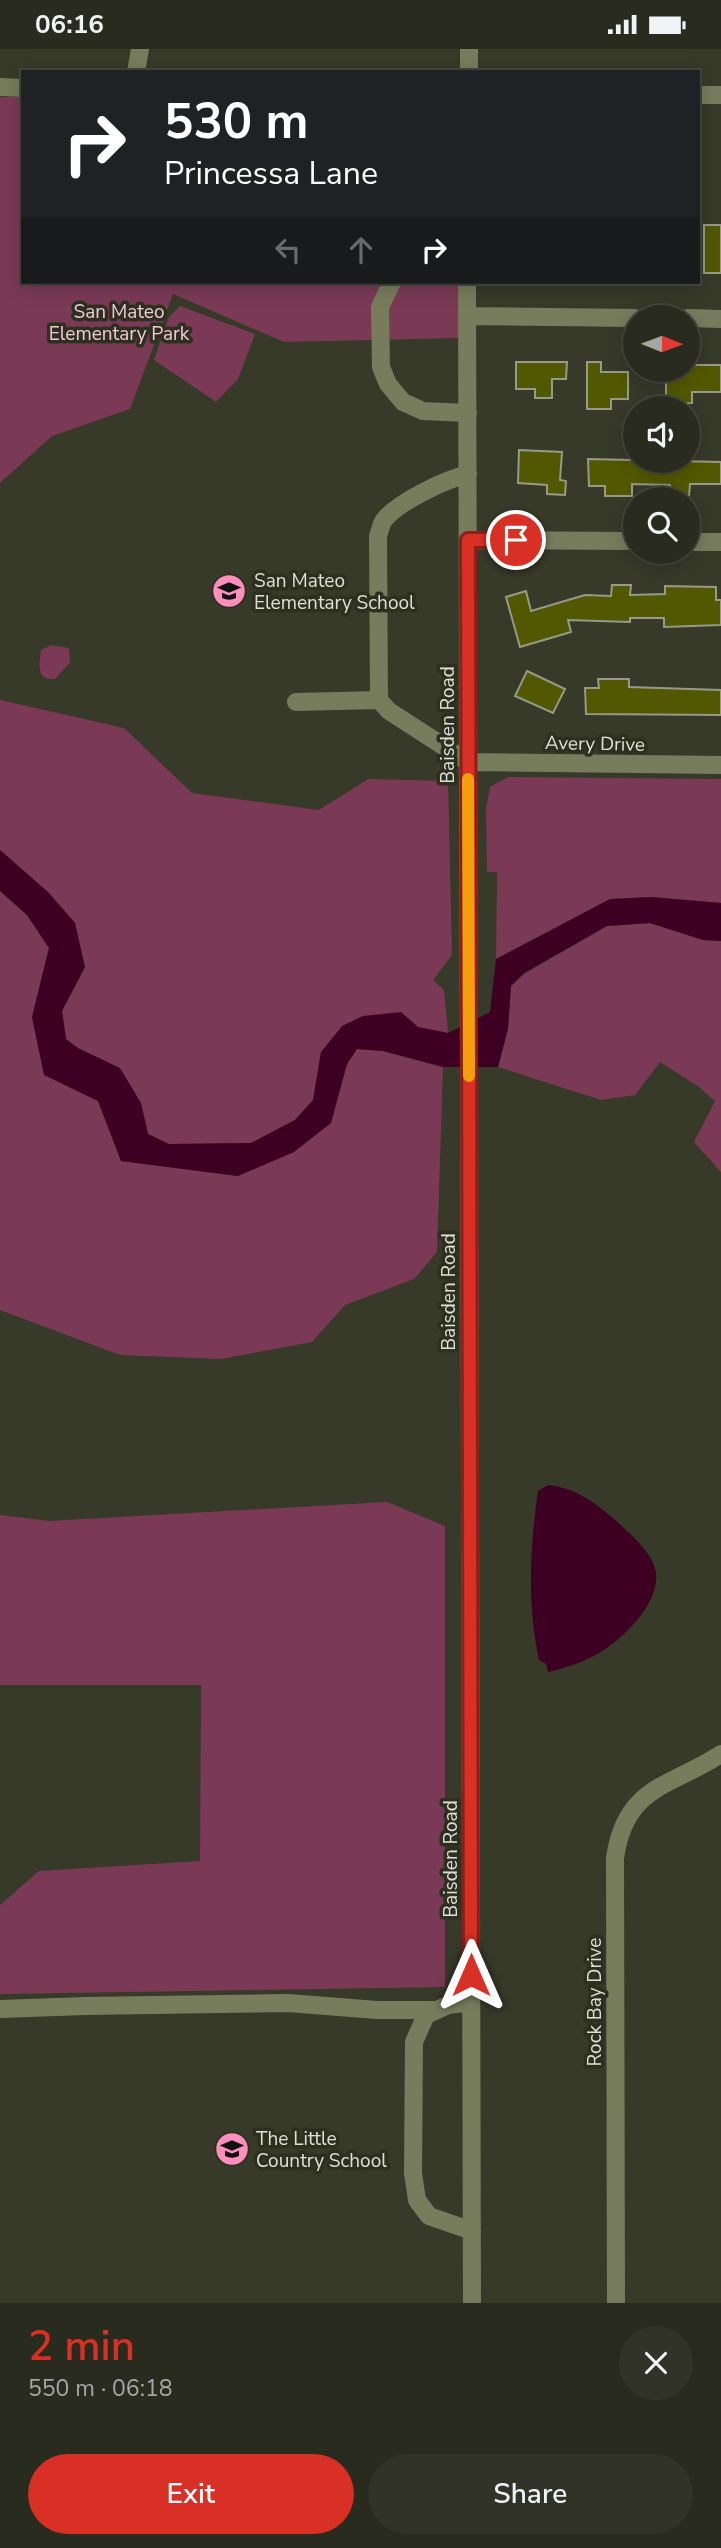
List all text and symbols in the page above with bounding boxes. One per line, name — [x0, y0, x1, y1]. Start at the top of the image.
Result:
text: 06:16 — [35, 7, 104, 42]
text: 530 m — [164, 88, 308, 155]
icon: right — [49, 98, 140, 189]
text: Princessa Lane — [164, 152, 378, 195]
icon: left — [269, 231, 307, 269]
icon: ahead — [342, 231, 380, 269]
icon: right — [415, 231, 453, 269]
park label: San Mateo Elementary Park — [49, 299, 190, 347]
north arrow — [623, 305, 700, 381]
map controls — [623, 305, 700, 564]
button: sound — [623, 396, 700, 473]
button: search — [623, 487, 700, 564]
pin — [486, 510, 546, 570]
icon: arrive — [497, 521, 535, 559]
place label: San Mateo Elementary School — [254, 568, 415, 616]
school or university icon: San Mateo Elementary School — [210, 572, 248, 610]
street label: Baisden Road — [435, 666, 461, 784]
street label: Avery Drive — [545, 730, 645, 758]
street label: Baisden Road — [436, 1233, 462, 1351]
street label: Baisden Road — [438, 1800, 464, 1918]
position arrow — [434, 1938, 508, 2012]
street label: Rock Bay Drive — [582, 1938, 608, 2066]
place label: The Little Country School — [256, 2126, 387, 2174]
school or university icon: The Little Country School — [213, 2130, 251, 2168]
text: 2 min — [28, 2318, 135, 2375]
button: close — [619, 2326, 693, 2400]
text: 550 m · 06:18 — [28, 2373, 173, 2404]
button: Exit — [28, 2454, 354, 2534]
button: Share — [368, 2454, 693, 2534]

